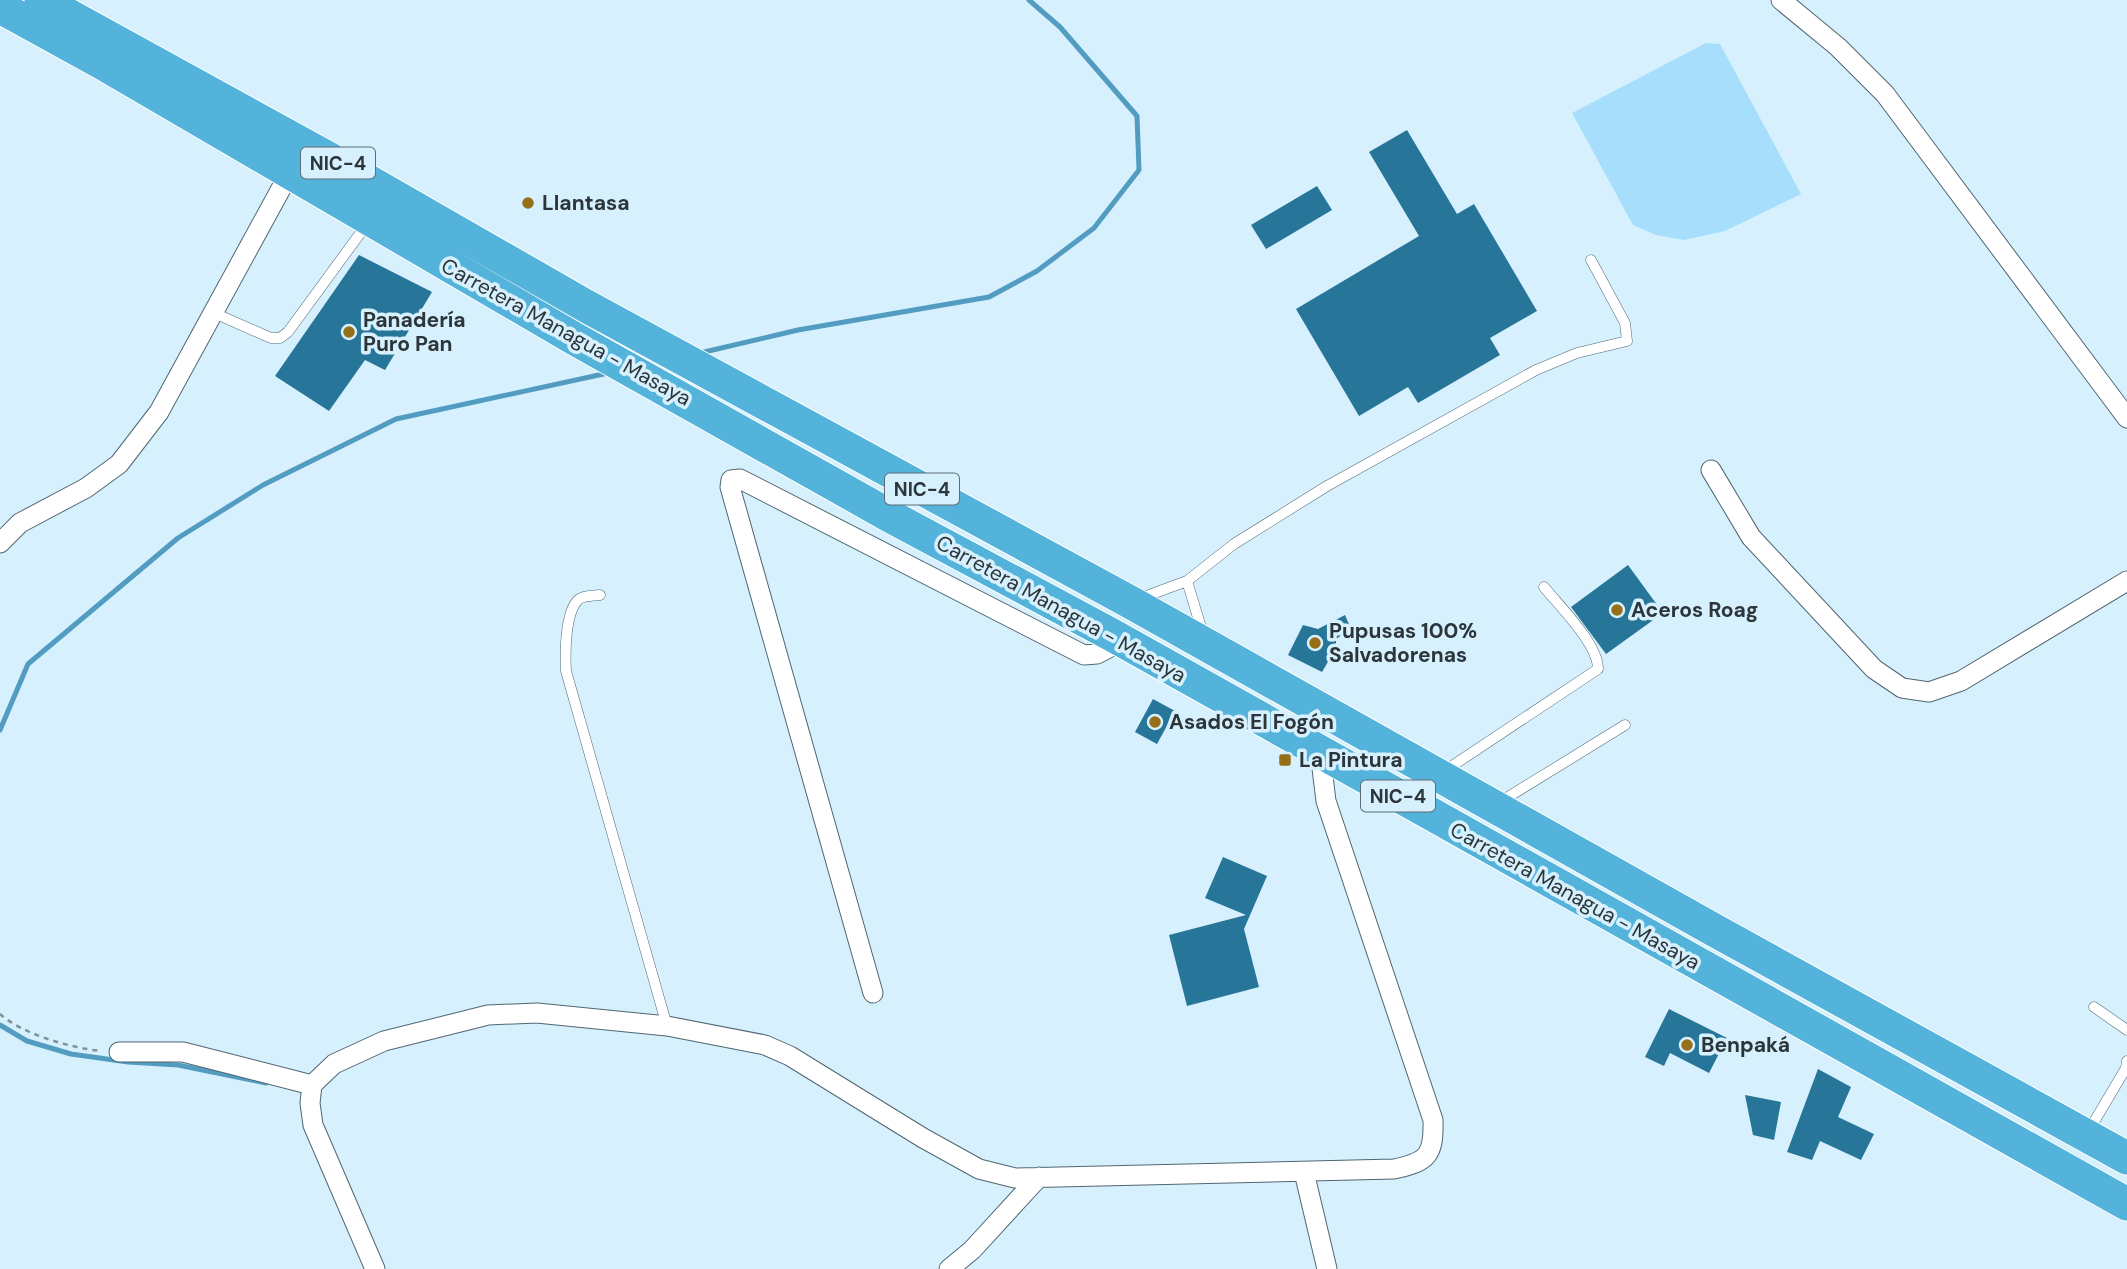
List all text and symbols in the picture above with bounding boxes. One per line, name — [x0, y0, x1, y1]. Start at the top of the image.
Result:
road number: NIC-4 — [301, 148, 375, 178]
place label: Llantasa — [542, 189, 629, 217]
marker: Llantasa — [520, 195, 536, 211]
street label: Carretera Managua - Masaya — [436, 252, 696, 412]
place label: Panadería Puro Pan — [363, 306, 466, 358]
marker: Panadería Puro Pan — [341, 324, 357, 340]
road number: NIC-4 — [885, 474, 959, 504]
street label: Carretera Managua - Masaya — [931, 529, 1191, 689]
place label: Aceros Roag — [1631, 596, 1758, 624]
marker: Aceros Roag — [1609, 602, 1625, 618]
place label: Pupusas 100% Salvadorenas — [1329, 617, 1477, 669]
marker: Pupusas 100% Salvadorenas — [1307, 635, 1323, 651]
place label: Asados El Fogón — [1169, 708, 1334, 736]
marker: Asados El Fogón — [1147, 714, 1163, 730]
place label: La Pintura — [1299, 746, 1403, 774]
marker: La Pintura — [1277, 752, 1293, 768]
road number: NIC-4 — [1361, 780, 1435, 811]
street label: Carretera Managua - Masaya — [1445, 816, 1705, 976]
place label: Benpaká — [1701, 1031, 1790, 1059]
marker: Benpaká — [1679, 1037, 1695, 1053]

